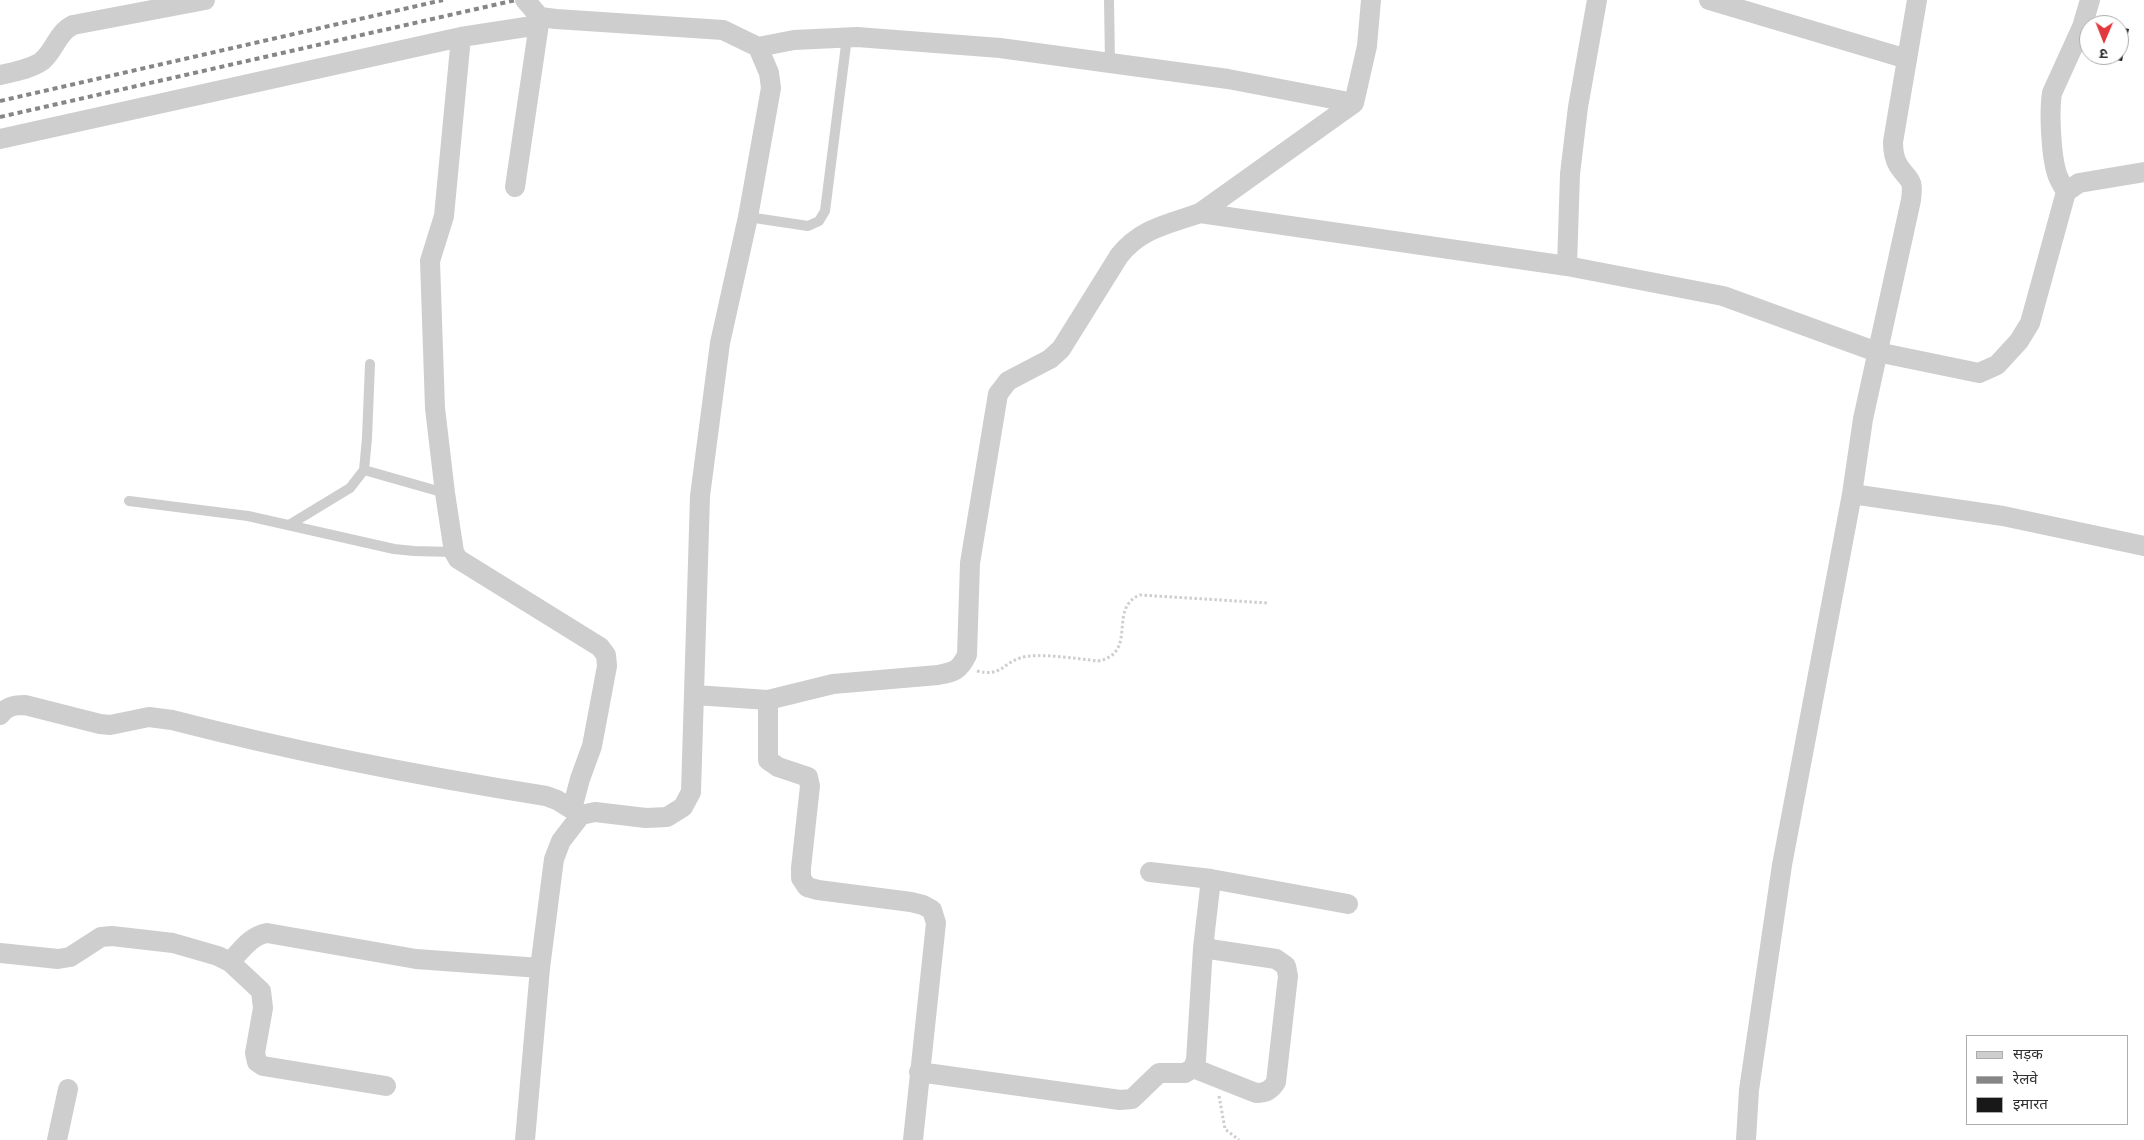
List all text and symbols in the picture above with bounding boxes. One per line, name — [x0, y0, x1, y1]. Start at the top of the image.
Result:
north arrow — [2079, 15, 2129, 65]
text: उ — [2100, 46, 2108, 62]
legend — [1966, 1035, 2129, 1125]
text: सड़क — [2013, 1045, 2043, 1062]
text: रेलवे — [2013, 1070, 2038, 1087]
text: इमारत — [2013, 1095, 2048, 1112]

